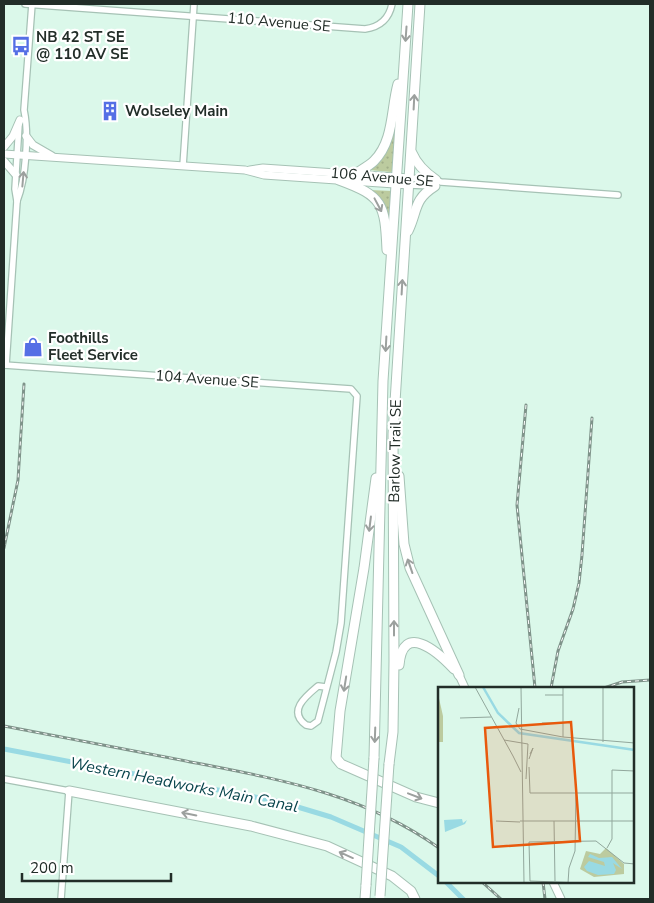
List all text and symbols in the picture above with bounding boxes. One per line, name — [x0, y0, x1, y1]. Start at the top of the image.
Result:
street label: 110 Avenue SE — [226, 8, 332, 36]
one-way arrow — [401, 26, 410, 42]
place label: NB 42 ST SE @ 110 AV SE — [36, 27, 129, 64]
bus stop icon: NB 42 ST SE @ 110 AV SE — [10, 35, 32, 57]
one-way arrow — [409, 94, 419, 110]
building icon: Wolseley Main — [99, 100, 121, 122]
place label: Wolseley Main — [125, 101, 228, 121]
street label: 106 Avenue SE — [329, 163, 435, 191]
one-way arrow — [18, 171, 28, 187]
one-way arrow — [374, 198, 384, 212]
one-way arrow — [397, 279, 406, 295]
place label: Foothills Fleet Service — [48, 328, 138, 365]
shop icon: Foothills Fleet Service — [22, 336, 44, 358]
one-way arrow — [381, 336, 390, 352]
street label: 104 Avenue SE — [155, 365, 259, 393]
street label: Barlow Trail SE — [384, 399, 406, 503]
one-way arrow — [365, 515, 375, 531]
one-way arrow — [405, 559, 415, 575]
one-way arrow — [389, 620, 399, 636]
one-way arrow — [339, 676, 349, 692]
inset map — [438, 687, 634, 883]
one-way arrow — [371, 726, 380, 742]
water label: Western Headworks Main Canal — [68, 752, 300, 818]
one-way arrow — [407, 792, 422, 801]
one-way arrow — [182, 809, 198, 819]
one-way arrow — [339, 849, 354, 859]
scale bar — [22, 850, 171, 882]
text: 200 m — [30, 858, 74, 878]

